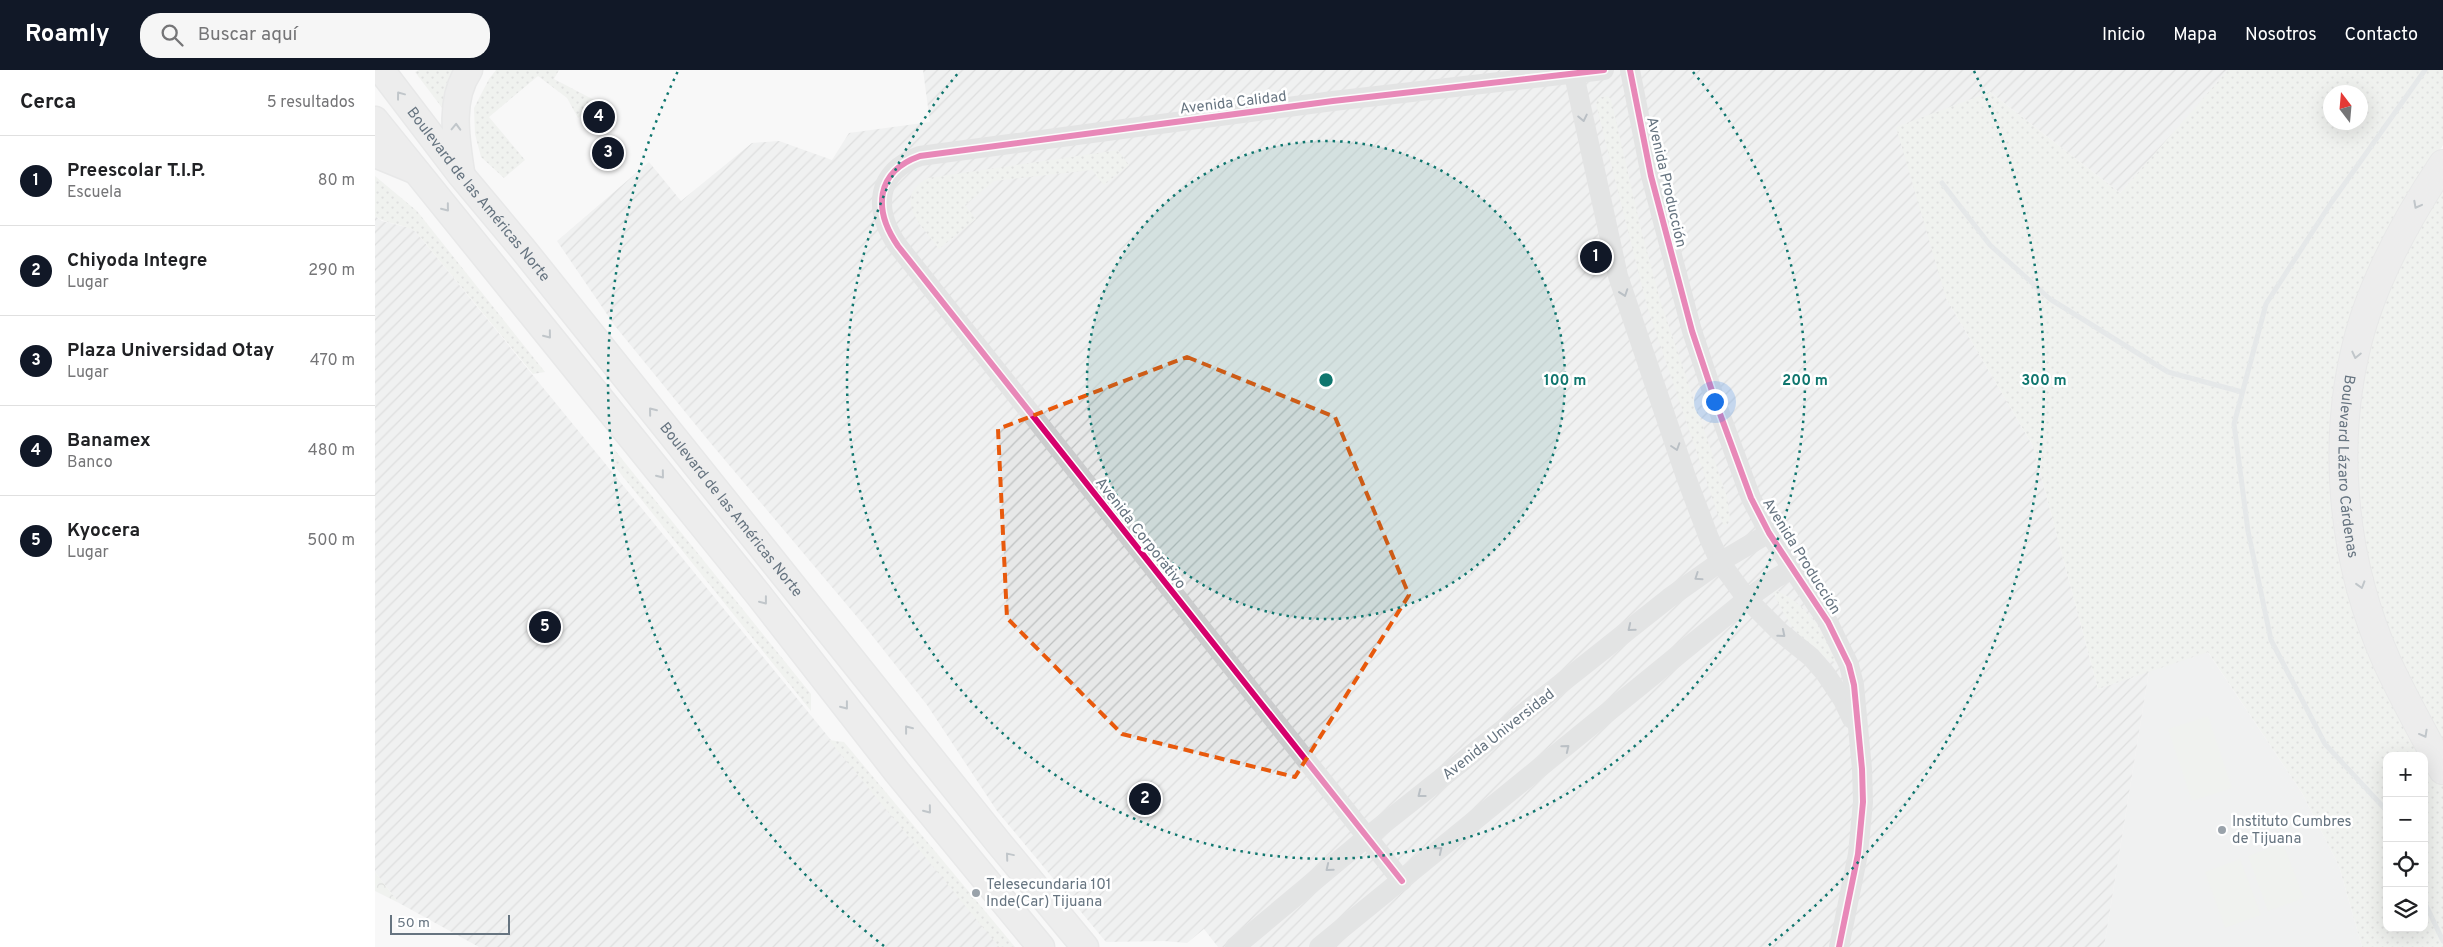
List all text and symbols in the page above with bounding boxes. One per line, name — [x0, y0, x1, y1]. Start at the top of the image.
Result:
search box — [140, 13, 490, 58]
text: Roamly — [25, 20, 110, 50]
icon: search — [158, 21, 186, 49]
text: Buscar aquí — [198, 23, 297, 47]
text: Inicio — [2102, 24, 2145, 47]
text: Mapa — [2173, 24, 2217, 47]
text: Nosotros — [2245, 24, 2317, 47]
text: Contacto — [2345, 24, 2418, 47]
north arrow — [2323, 85, 2368, 130]
street label: Avenida Calidad — [1179, 87, 1288, 119]
text: Cerca — [20, 89, 76, 116]
one-way arrow — [397, 91, 406, 101]
text: 5 resultados — [267, 93, 355, 113]
pin: 4 — [583, 98, 615, 136]
street label: Boulevard de las Américas Norte — [402, 104, 553, 286]
one-way arrow — [1577, 113, 1588, 122]
street label: Avenida Producción — [1641, 115, 1690, 249]
one-way arrow — [451, 123, 461, 130]
pin: 3 — [592, 134, 624, 172]
text: Preescolar T.I.P. — [67, 159, 205, 183]
text: 1 — [33, 171, 39, 191]
text: 80 m — [318, 171, 355, 191]
text: Escuela — [67, 183, 122, 203]
one-way arrow — [2413, 200, 2423, 209]
one-way arrow — [440, 203, 449, 212]
pin: 1 — [1580, 238, 1612, 276]
text: Chiyoda Integre — [67, 249, 207, 273]
text: 2 — [31, 261, 41, 281]
text: 290 m — [308, 261, 355, 281]
text: Lugar — [67, 273, 109, 293]
one-way arrow — [1618, 288, 1628, 297]
one-way arrow — [542, 329, 550, 338]
text: Plaza Universidad Otay — [67, 339, 274, 363]
text: 3 — [31, 351, 41, 371]
text: 470 m — [310, 351, 355, 371]
one-way arrow — [2351, 351, 2362, 359]
text: Lugar — [67, 363, 109, 383]
centre of rings — [1317, 371, 1335, 389]
text: 100 m — [1544, 372, 1586, 391]
text: 200 m — [1782, 372, 1828, 391]
text: 300 m — [2021, 372, 2067, 391]
street label: Boulevard Lázaro Cárdenas — [2332, 373, 2362, 560]
your location — [1702, 389, 1728, 415]
one-way arrow — [650, 408, 658, 417]
street label: Boulevard de las Américas Norte — [654, 419, 806, 601]
text: Banamex — [67, 429, 151, 453]
text: 4 — [31, 441, 41, 461]
text: 480 m — [308, 441, 355, 461]
one-way arrow — [1670, 442, 1680, 451]
text: Banco — [67, 453, 113, 473]
one-way arrow — [656, 469, 664, 478]
street label: Avenida Corporativo — [1090, 474, 1189, 594]
street label: Avenida Producción — [1757, 495, 1844, 618]
text: Kyocera — [67, 519, 140, 543]
text: 5 — [31, 531, 41, 551]
text: 500 m — [307, 531, 355, 551]
text: Lugar — [67, 543, 109, 563]
one-way arrow — [1694, 571, 1704, 580]
one-way arrow — [2356, 580, 2366, 588]
one-way arrow — [758, 595, 766, 604]
pin: 5 — [529, 608, 561, 646]
one-way arrow — [1628, 622, 1637, 630]
one-way arrow — [1776, 628, 1785, 636]
street label: Avenida Universidad — [1439, 685, 1559, 785]
one-way arrow — [840, 700, 849, 709]
one-way arrow — [905, 726, 913, 735]
one-way arrow — [2417, 729, 2427, 738]
one-way arrow — [1560, 745, 1569, 753]
map controls — [2383, 752, 2428, 932]
button: + — [2383, 752, 2428, 797]
pin: 2 — [1129, 780, 1161, 818]
one-way arrow — [1418, 789, 1427, 797]
button: − — [2383, 797, 2428, 842]
one-way arrow — [923, 804, 932, 813]
place label: Instituto Cumbres de Tijuana — [2232, 813, 2352, 849]
marker: Instituto Cumbres de Tijuana — [2216, 824, 2228, 836]
button: locate — [2383, 842, 2428, 887]
one-way arrow — [1434, 847, 1443, 856]
one-way arrow — [1006, 852, 1015, 861]
one-way arrow — [1326, 862, 1335, 870]
place label: Telesecundaria 101 Inde(Car) Tijuana — [986, 876, 1111, 912]
marker: Telesecundaria 101 Inde(Car) Tijuana — [970, 887, 982, 899]
button: layers — [2383, 887, 2428, 932]
scale bar — [390, 912, 510, 935]
text: 50 m — [397, 915, 430, 932]

